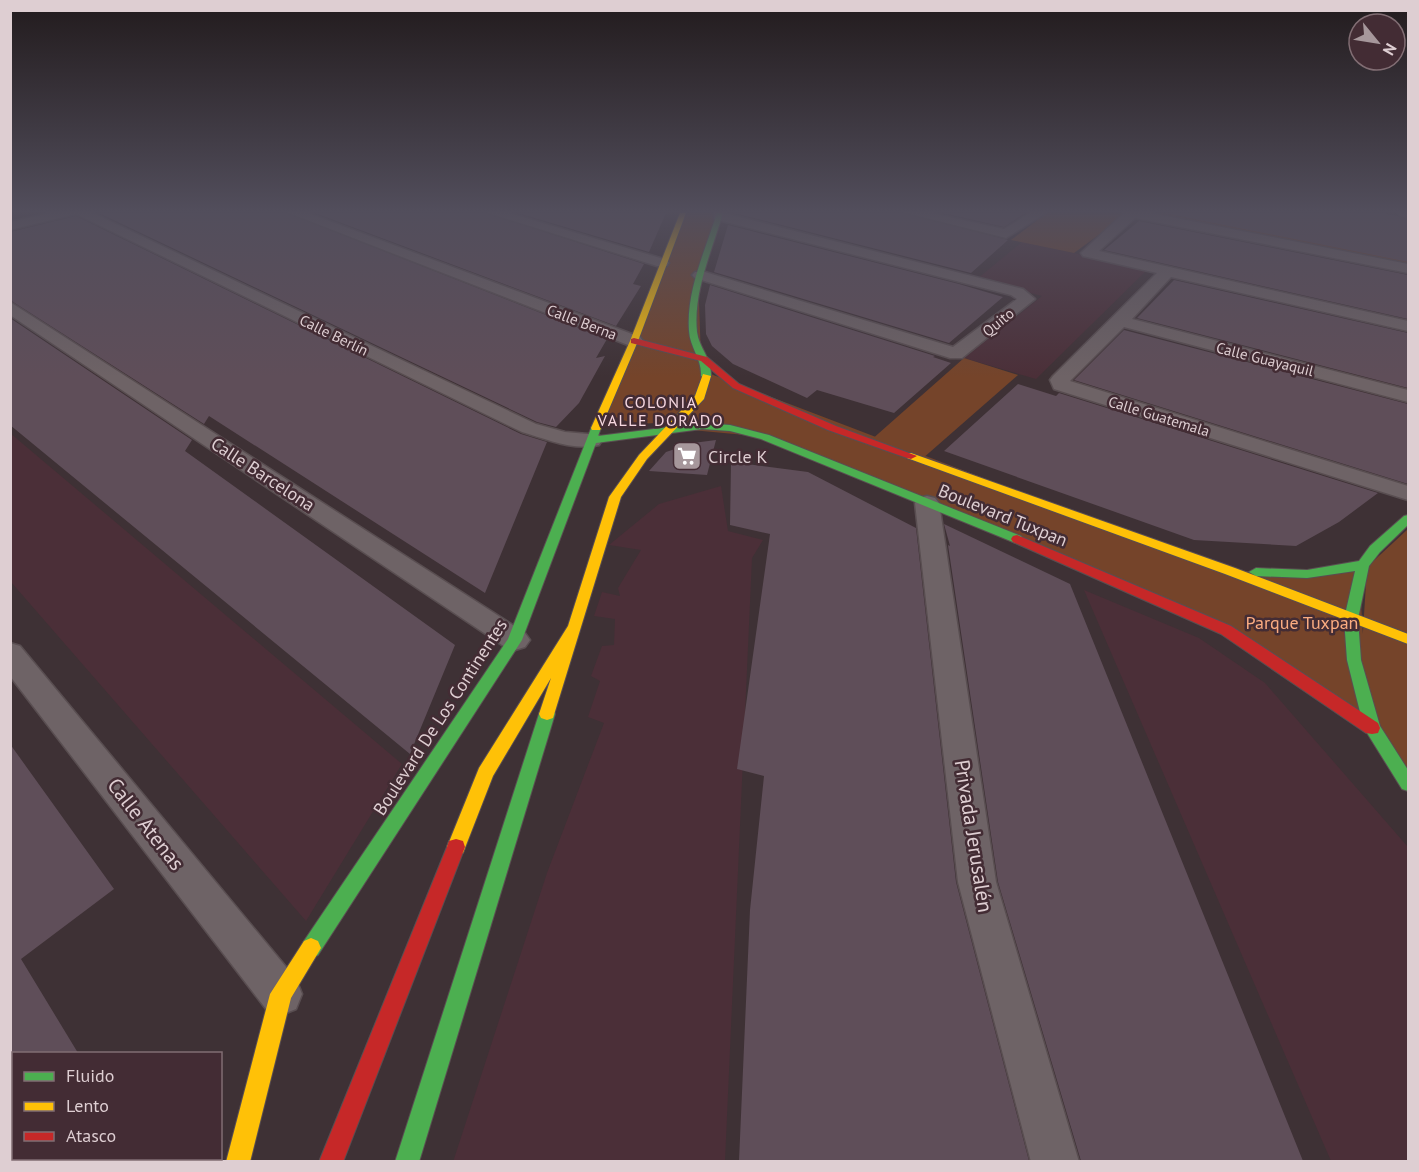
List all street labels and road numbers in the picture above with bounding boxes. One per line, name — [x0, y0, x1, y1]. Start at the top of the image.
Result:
street label: Calle Berna — [544, 300, 620, 344]
street label: Quito — [978, 304, 1018, 340]
street label: Calle Berlín — [296, 310, 372, 360]
street label: Calle Guayaquil — [1214, 338, 1316, 380]
street label: Calle Guatemala — [1106, 392, 1212, 440]
street label: Calle Barcelona — [207, 432, 319, 516]
street label: Boulevard Tuxpan — [935, 479, 1071, 551]
street label: Boulevard De Los Continentes — [368, 614, 512, 820]
street label: Privada Jerusalén — [949, 758, 999, 914]
street label: Calle Atenas — [101, 772, 191, 876]

